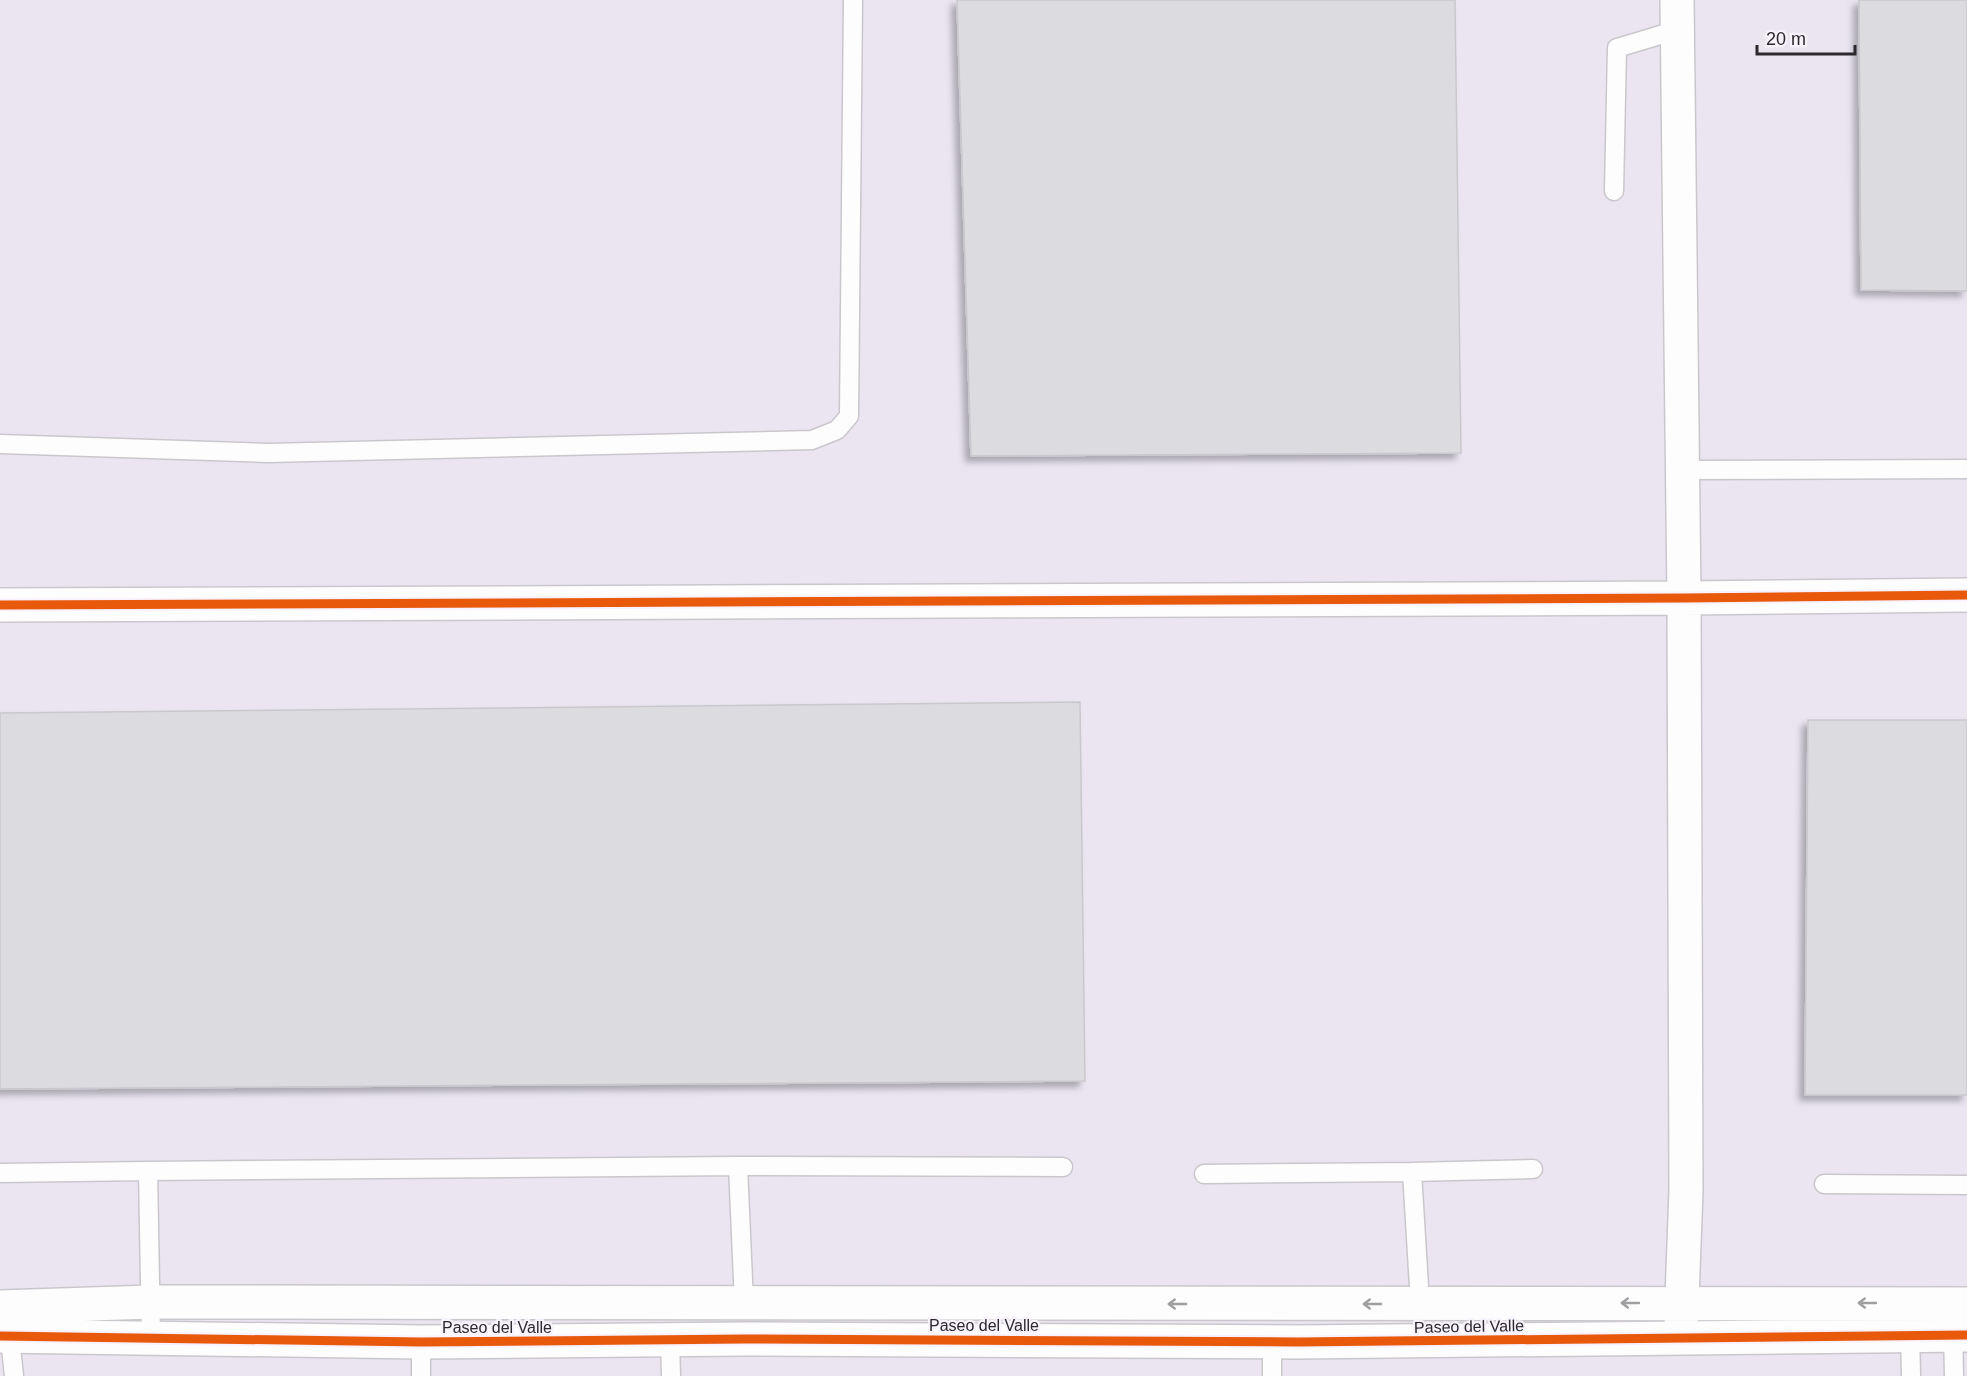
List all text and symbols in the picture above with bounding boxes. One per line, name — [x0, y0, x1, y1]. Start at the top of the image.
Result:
scale bar — [1757, 18, 1854, 56]
text: 20 m — [1766, 29, 1806, 49]
one-way arrow — [1620, 1297, 1640, 1309]
one-way arrow — [1167, 1298, 1187, 1310]
one-way arrow — [1362, 1298, 1382, 1309]
one-way arrow — [1857, 1298, 1877, 1309]
street label: Paseo del Valle — [929, 1317, 1039, 1334]
street label: Paseo del Valle — [1414, 1317, 1524, 1336]
street label: Paseo del Valle — [442, 1319, 552, 1336]

